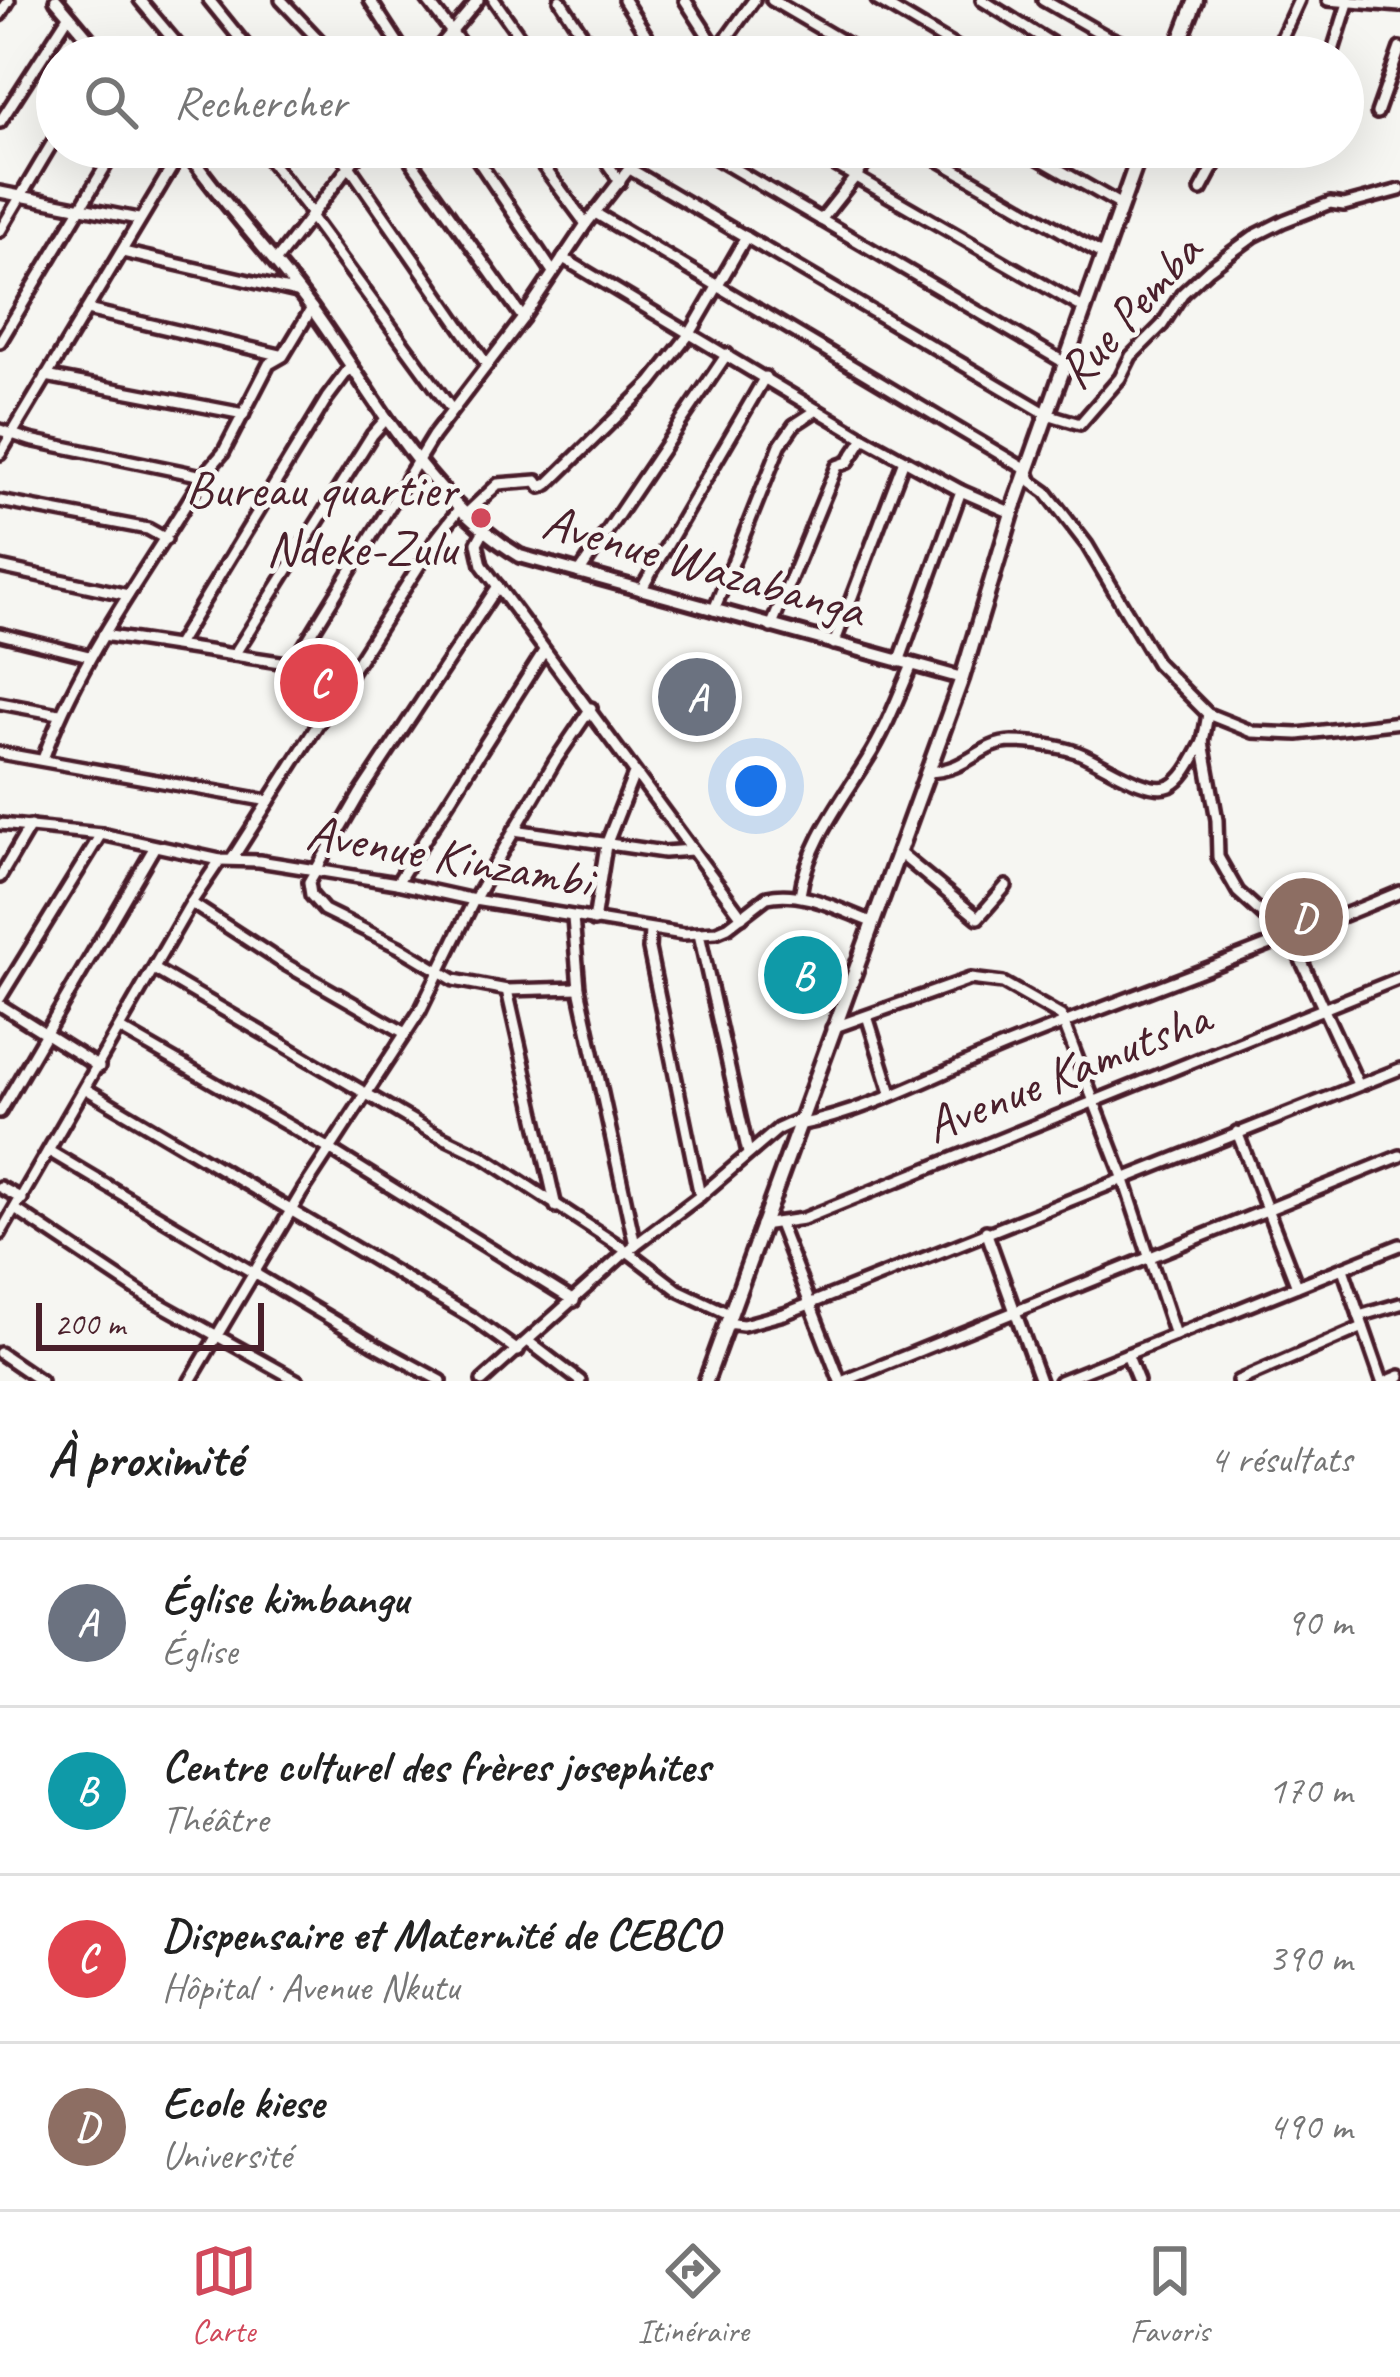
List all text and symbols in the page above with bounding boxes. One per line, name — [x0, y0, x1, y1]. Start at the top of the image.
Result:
search box — [36, 36, 1364, 168]
icon: search — [78, 69, 144, 135]
text: Rechercher — [174, 74, 347, 131]
street label: Rue Pemba — [1043, 218, 1218, 402]
place label: Bureau quartier Ndeke-Zulu — [186, 457, 461, 580]
street label: Avenue Wazabanga — [536, 489, 876, 642]
marker: Bureau quartier Ndeke-Zulu — [468, 505, 494, 531]
pin: C — [280, 638, 358, 728]
pin: A — [658, 652, 736, 742]
your location — [726, 756, 786, 816]
street label: Avenue Kinzambi — [302, 800, 602, 914]
pin: D — [1265, 872, 1343, 962]
pin: B — [764, 930, 842, 1020]
street label: Avenue Kamutsha — [915, 983, 1222, 1157]
scale bar — [36, 1297, 264, 1350]
text: 200 m — [54, 1303, 125, 1345]
text: À proximité — [48, 1427, 242, 1491]
text: 4 résultats — [1209, 1435, 1352, 1484]
text: Église kimbangu — [162, 1570, 408, 1627]
text: A — [77, 1598, 97, 1647]
text: 90 m — [1286, 1598, 1352, 1647]
text: Église — [162, 1627, 237, 1676]
text: Centre culturel des frères josephites — [162, 1738, 710, 1795]
text: B — [77, 1766, 97, 1815]
text: 170 m — [1268, 1766, 1352, 1815]
text: Théâtre — [162, 1795, 268, 1844]
text: Dispensaire et Maternité de CEBCO — [162, 1906, 718, 1963]
text: C — [78, 1934, 96, 1983]
text: 390 m — [1268, 1934, 1352, 1983]
text: Hôpital · Avenue Nkutu — [162, 1963, 460, 2012]
text: Ecole kiese — [162, 2074, 324, 2131]
text: D — [76, 2102, 98, 2151]
text: 490 m — [1268, 2102, 1352, 2151]
text: Université — [162, 2131, 291, 2180]
tab: Carte — [191, 2238, 257, 2352]
tab: Itinéraire — [638, 2238, 749, 2352]
tab: Favoris — [1130, 2238, 1209, 2352]

